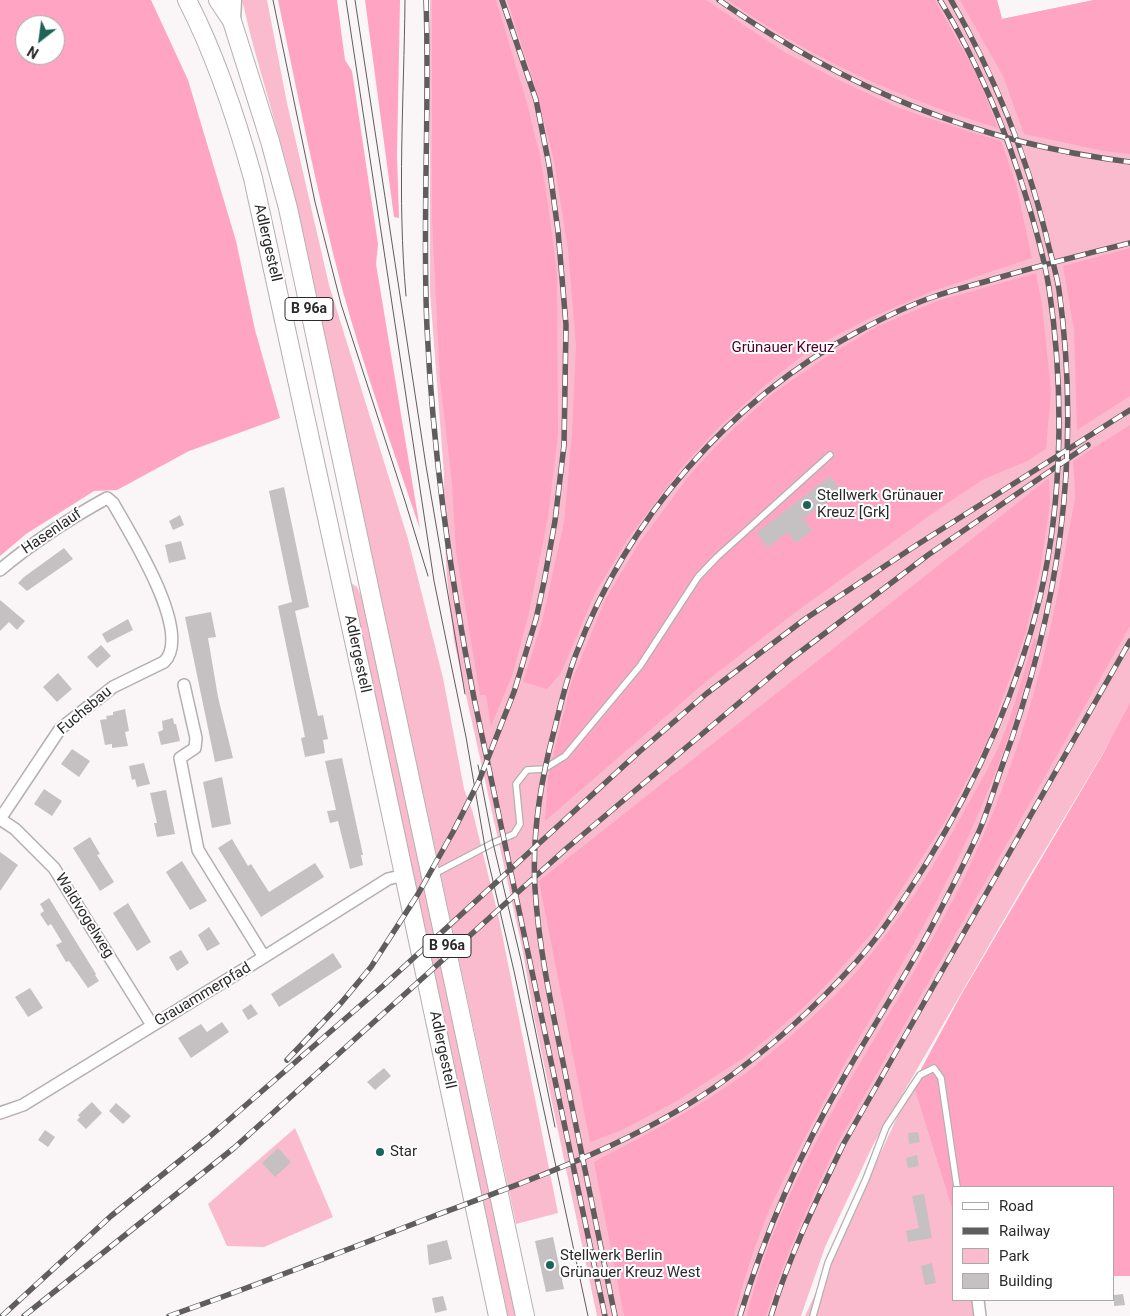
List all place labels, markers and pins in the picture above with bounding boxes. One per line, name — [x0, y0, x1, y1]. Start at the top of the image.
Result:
place label: Stellwerk Grünauer Kreuz [Grk] — [817, 487, 943, 522]
marker: Stellwerk Grünauer Kreuz [Grk] — [801, 499, 813, 511]
place label: Star — [390, 1143, 417, 1161]
marker: Star — [374, 1146, 386, 1158]
place label: Stellwerk Berlin Grünauer Kreuz West — [560, 1247, 700, 1282]
marker: Stellwerk Berlin Grünauer Kreuz West — [544, 1259, 556, 1271]

